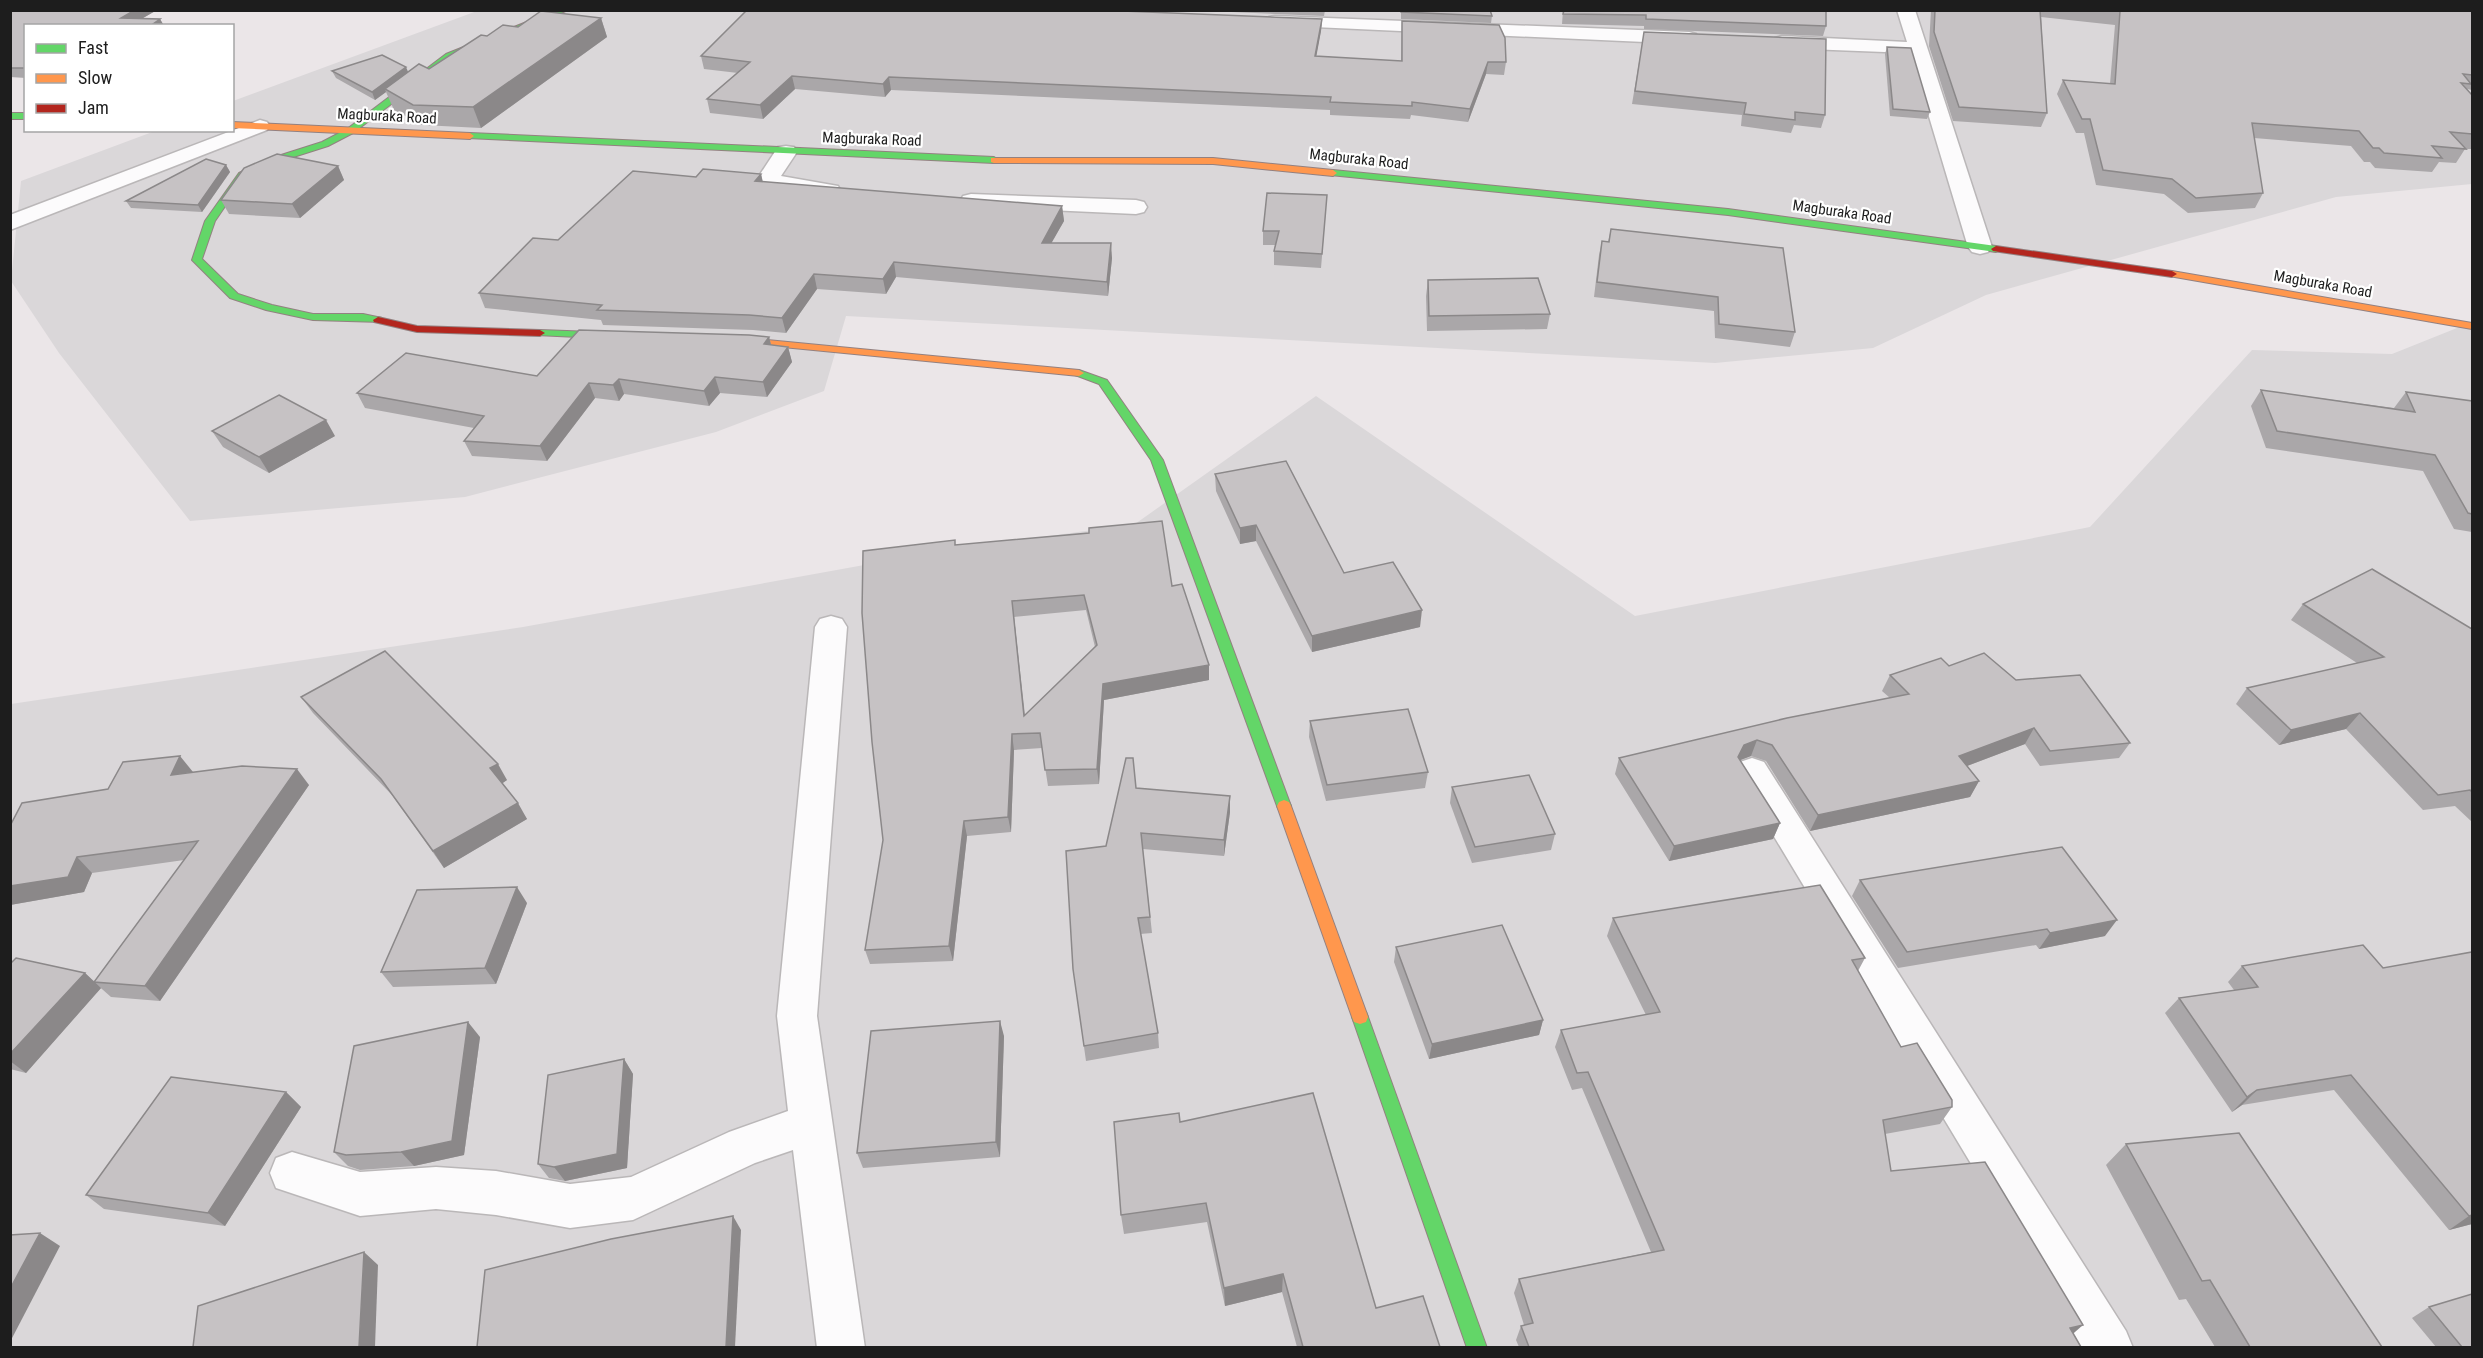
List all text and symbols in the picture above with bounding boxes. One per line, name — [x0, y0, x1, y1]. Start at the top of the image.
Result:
legend — [24, 24, 234, 132]
text: Fast — [78, 37, 109, 58]
text: Slow — [78, 67, 113, 88]
text: Jam — [78, 97, 109, 118]
street label: Magburaka Road — [337, 104, 437, 128]
street label: Magburaka Road — [822, 128, 922, 150]
street label: Magburaka Road — [1309, 145, 1409, 173]
street label: Magburaka Road — [1791, 196, 1893, 228]
street label: Magburaka Road — [2272, 266, 2374, 302]

